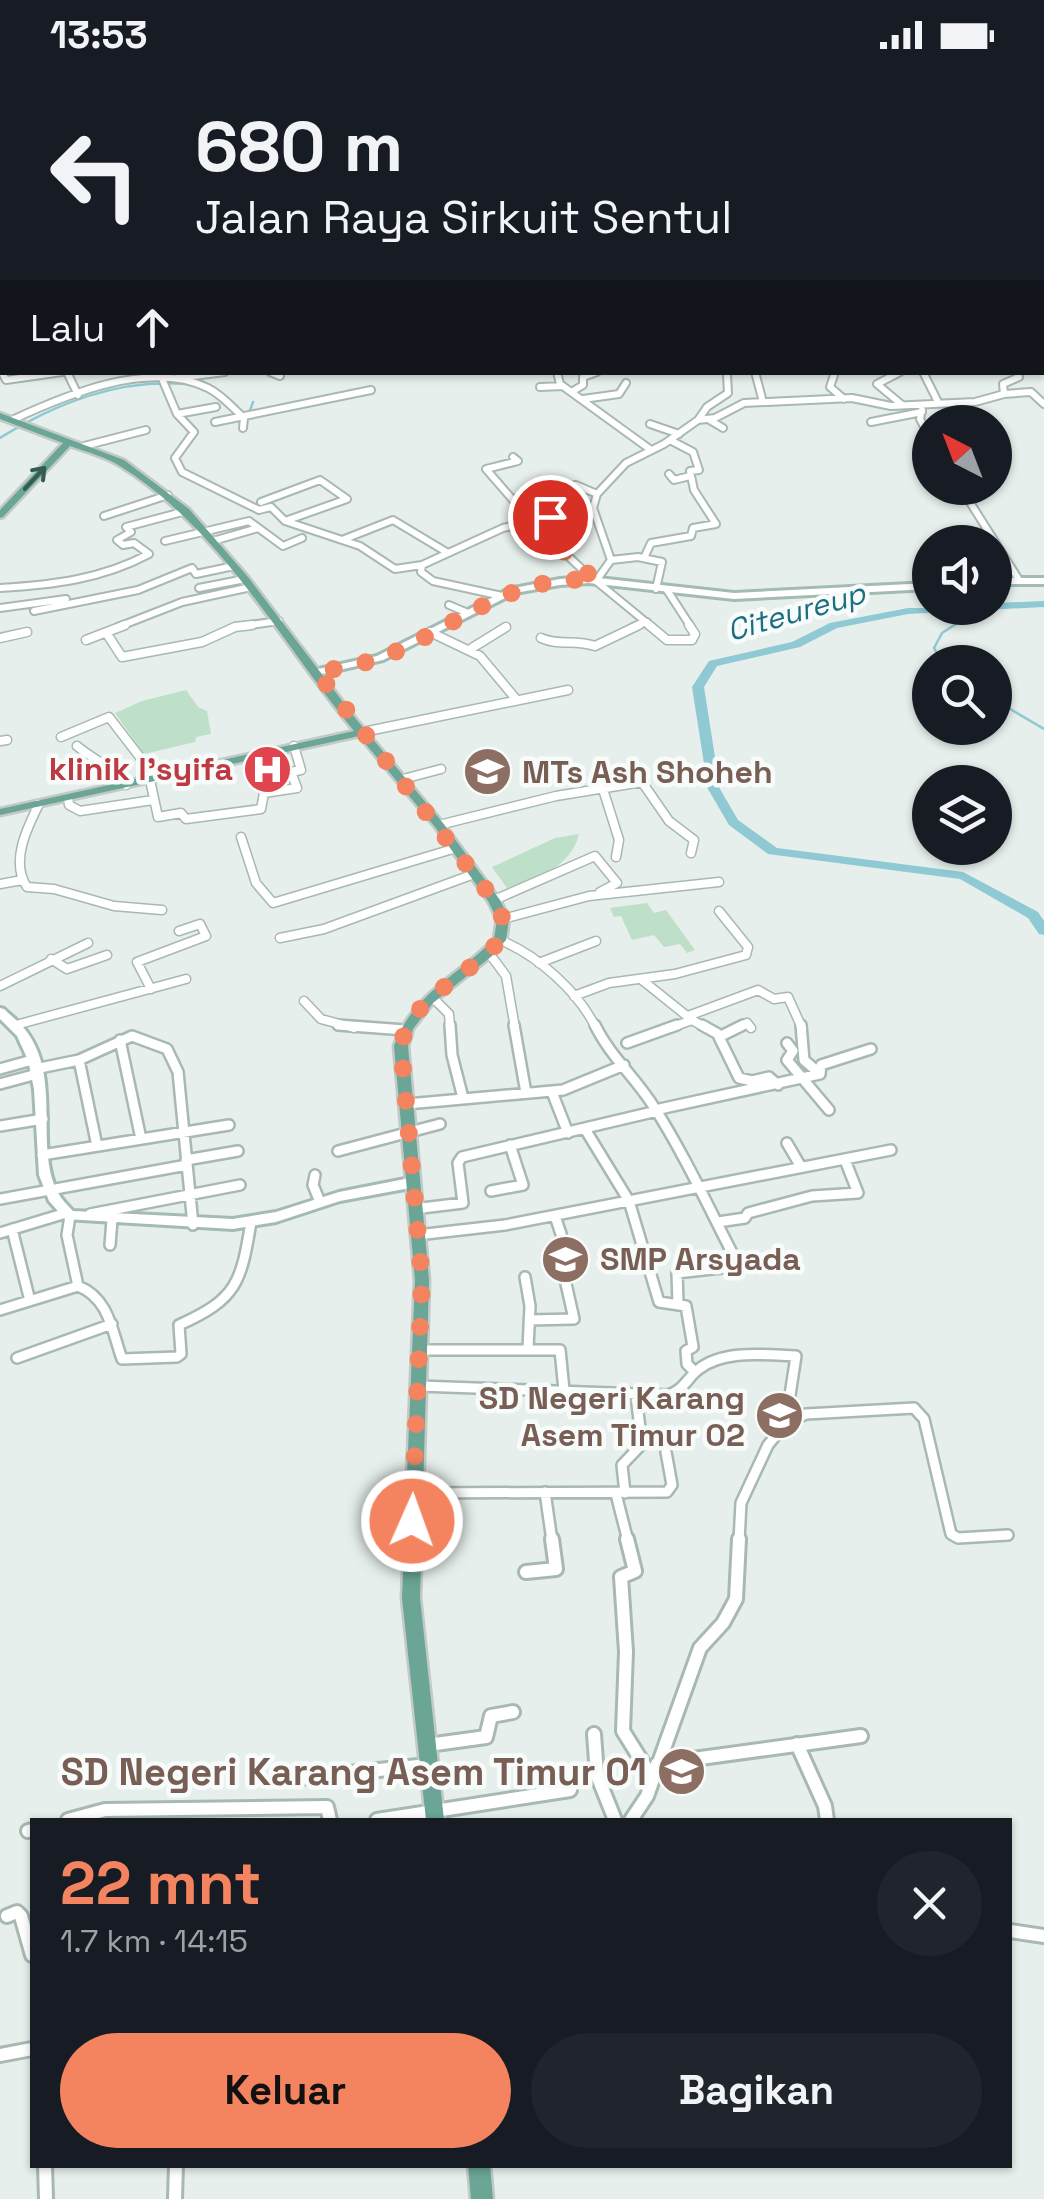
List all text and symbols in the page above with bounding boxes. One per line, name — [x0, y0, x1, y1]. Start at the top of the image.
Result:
text: 13:53 — [50, 11, 148, 59]
text: 680 m — [195, 102, 403, 191]
icon: left — [30, 110, 160, 240]
text: Jalan Raya Sirkuit Sentul — [195, 189, 732, 246]
icon: ahead — [125, 300, 180, 355]
text: Lalu — [30, 304, 105, 352]
north arrow — [912, 405, 1012, 505]
map controls — [912, 405, 1012, 865]
one-way arrow — [23, 466, 46, 491]
pin — [508, 475, 593, 560]
icon: arrive — [523, 490, 578, 545]
button: sound — [912, 525, 1012, 625]
water label: Citeureup — [722, 573, 871, 650]
button: search — [912, 645, 1012, 745]
hospital icon: klinik l'syifa — [242, 743, 294, 795]
school or university icon: MTs Ash Shoheh — [461, 746, 513, 798]
place label: klinik l'syifa — [49, 749, 233, 789]
place label: MTs Ash Shoheh — [522, 752, 773, 792]
button: layers — [912, 765, 1012, 865]
school or university icon: SMP Arsyada — [539, 1233, 591, 1285]
place label: SMP Arsyada — [600, 1239, 801, 1279]
place label: SD Negeri Karang Asem Timur 02 — [479, 1378, 745, 1455]
school or university icon: SD Negeri Karang Asem Timur 02 — [754, 1390, 806, 1442]
position arrow — [360, 1469, 464, 1573]
school or university icon: SD Negeri Karang Asem Timur 01 — [656, 1746, 708, 1798]
place label: SD Negeri Karang Asem Timur 01 — [61, 1748, 647, 1796]
text: 22 mnt — [60, 1845, 261, 1922]
button: close — [877, 1851, 982, 1956]
text: 1.7 km · 14:15 — [60, 1921, 248, 1961]
button: Keluar — [60, 2033, 511, 2148]
button: Bagikan — [531, 2033, 982, 2148]

